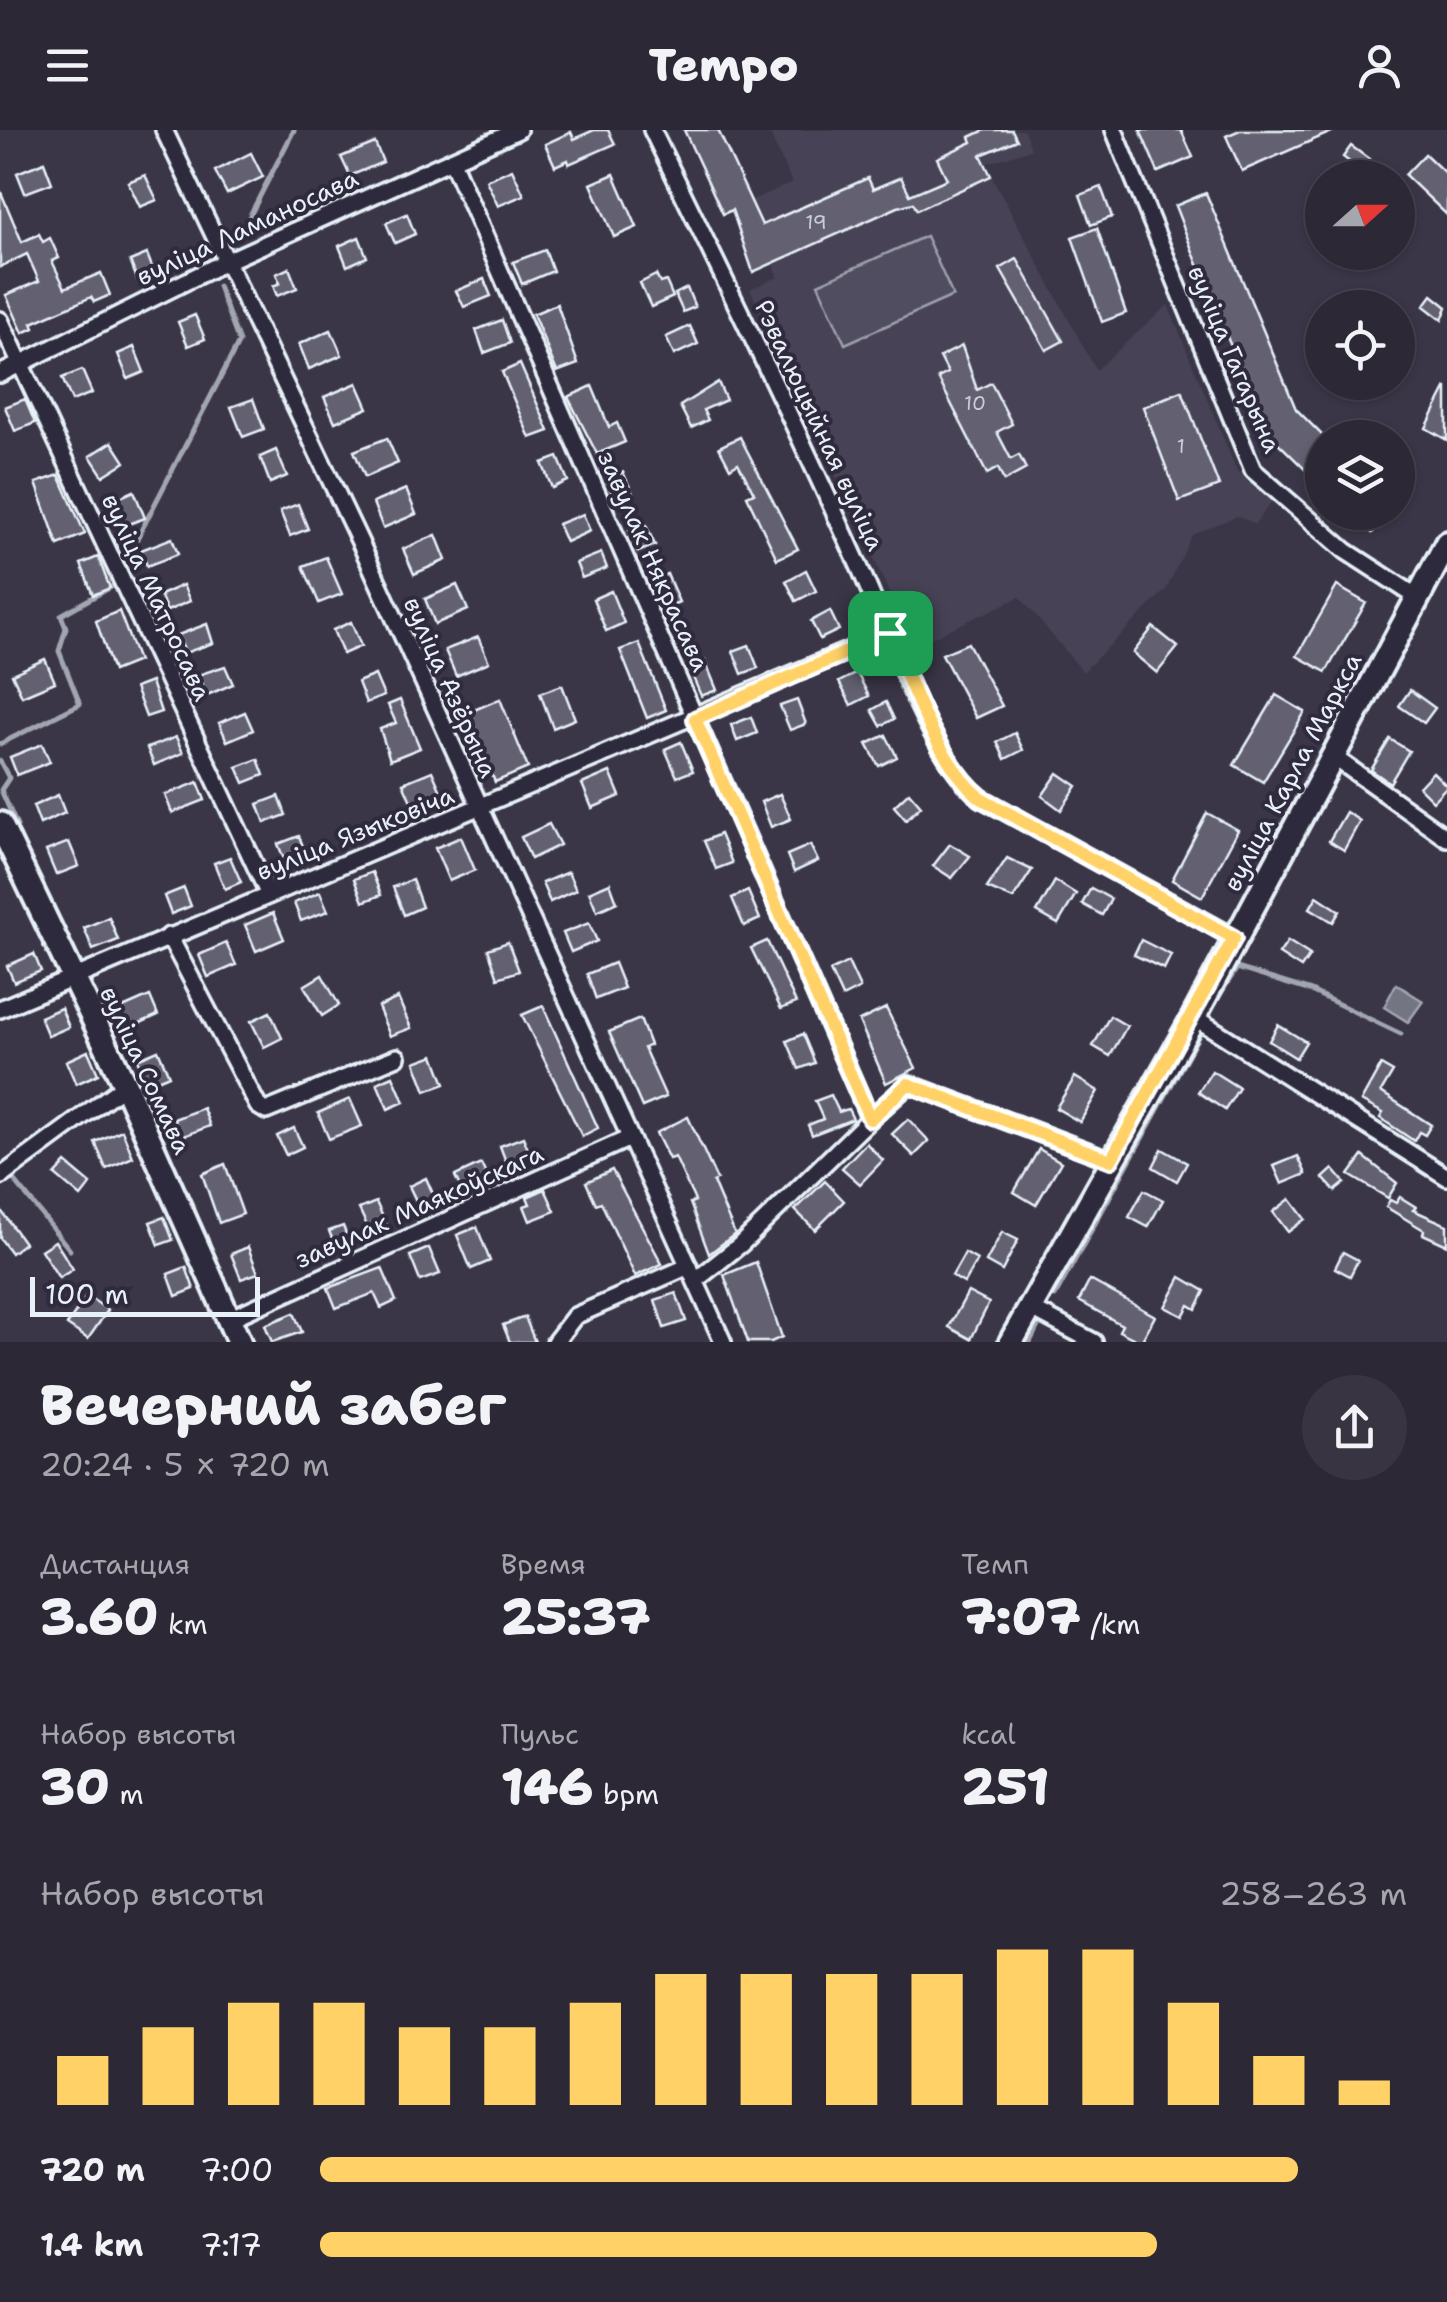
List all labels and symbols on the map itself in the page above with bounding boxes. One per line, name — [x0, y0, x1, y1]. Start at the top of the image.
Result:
street label: вуліца Ламаносава — [131, 160, 364, 293]
north arrow — [1305, 160, 1415, 270]
house number: 19 — [805, 209, 827, 235]
street label: вуліца Гагарына — [1180, 260, 1290, 458]
street label: Рэвалюцыйная вуліца — [747, 294, 893, 556]
house number: 10 — [964, 390, 986, 416]
house number: 1 — [1177, 433, 1185, 459]
street label: завулак Някрасава — [590, 445, 718, 677]
street label: вуліца Матросава — [94, 488, 220, 707]
street label: вуліца Азёрына — [396, 591, 506, 783]
pin — [848, 591, 933, 676]
street label: вуліца Карла Маркса — [1215, 647, 1369, 897]
street label: вуліца Языковіча — [251, 778, 459, 888]
street label: вуліца Сомава — [92, 981, 200, 1160]
street label: завулак Маякоўскага — [290, 1136, 549, 1276]
scale bar — [30, 1272, 260, 1316]

